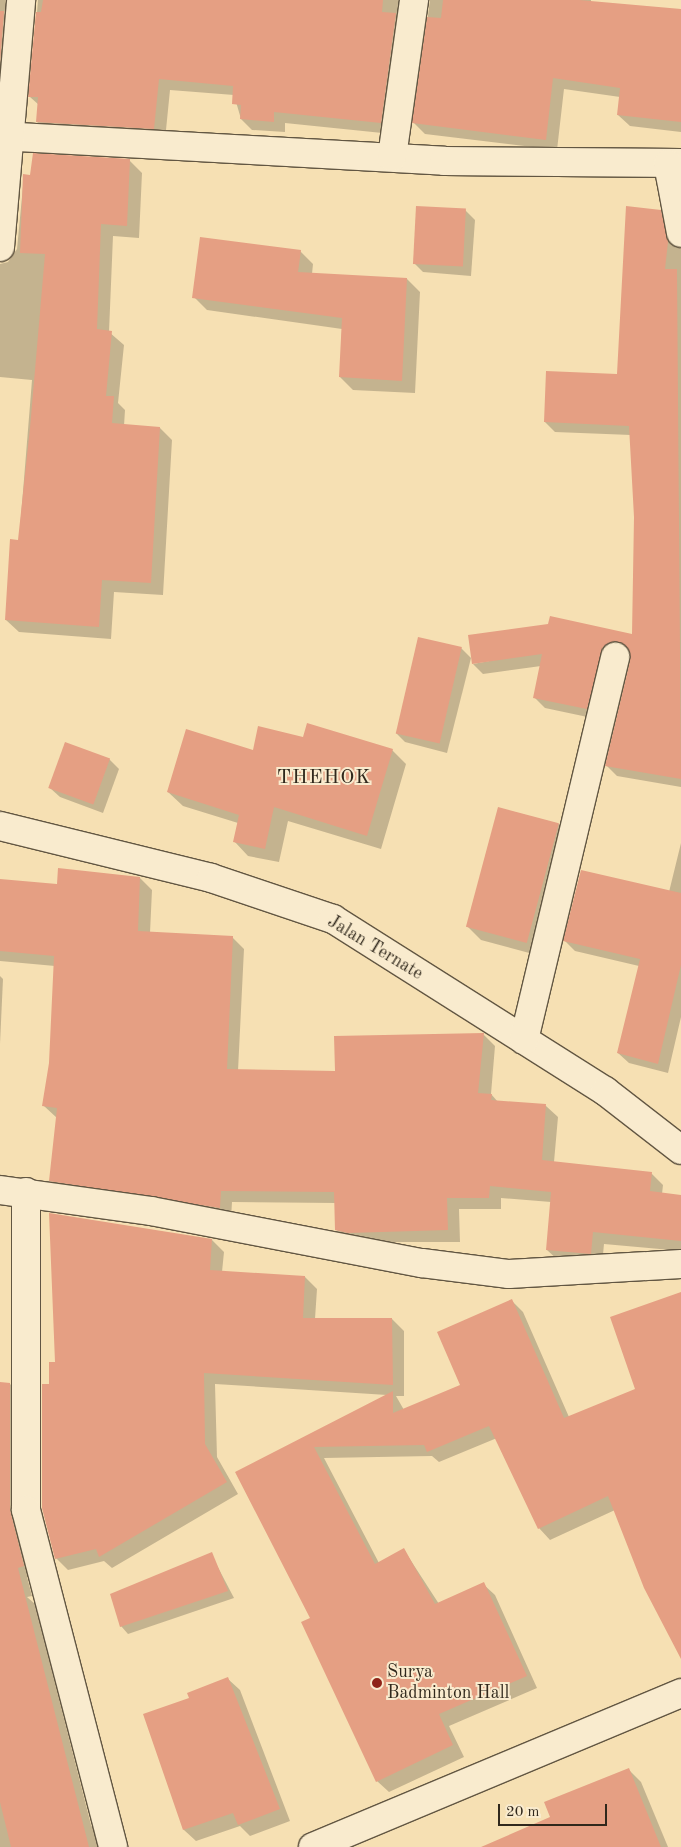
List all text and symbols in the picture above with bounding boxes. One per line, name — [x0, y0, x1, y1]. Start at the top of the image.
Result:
district label: THEHOK — [276, 766, 372, 790]
street label: Jalan Ternate — [323, 911, 427, 985]
place label: Surya Badminton Hall — [387, 1662, 509, 1705]
marker: Surya Badminton Hall — [371, 1677, 383, 1689]
scale bar — [501, 1794, 610, 1826]
text: 20 m — [506, 1805, 540, 1820]

